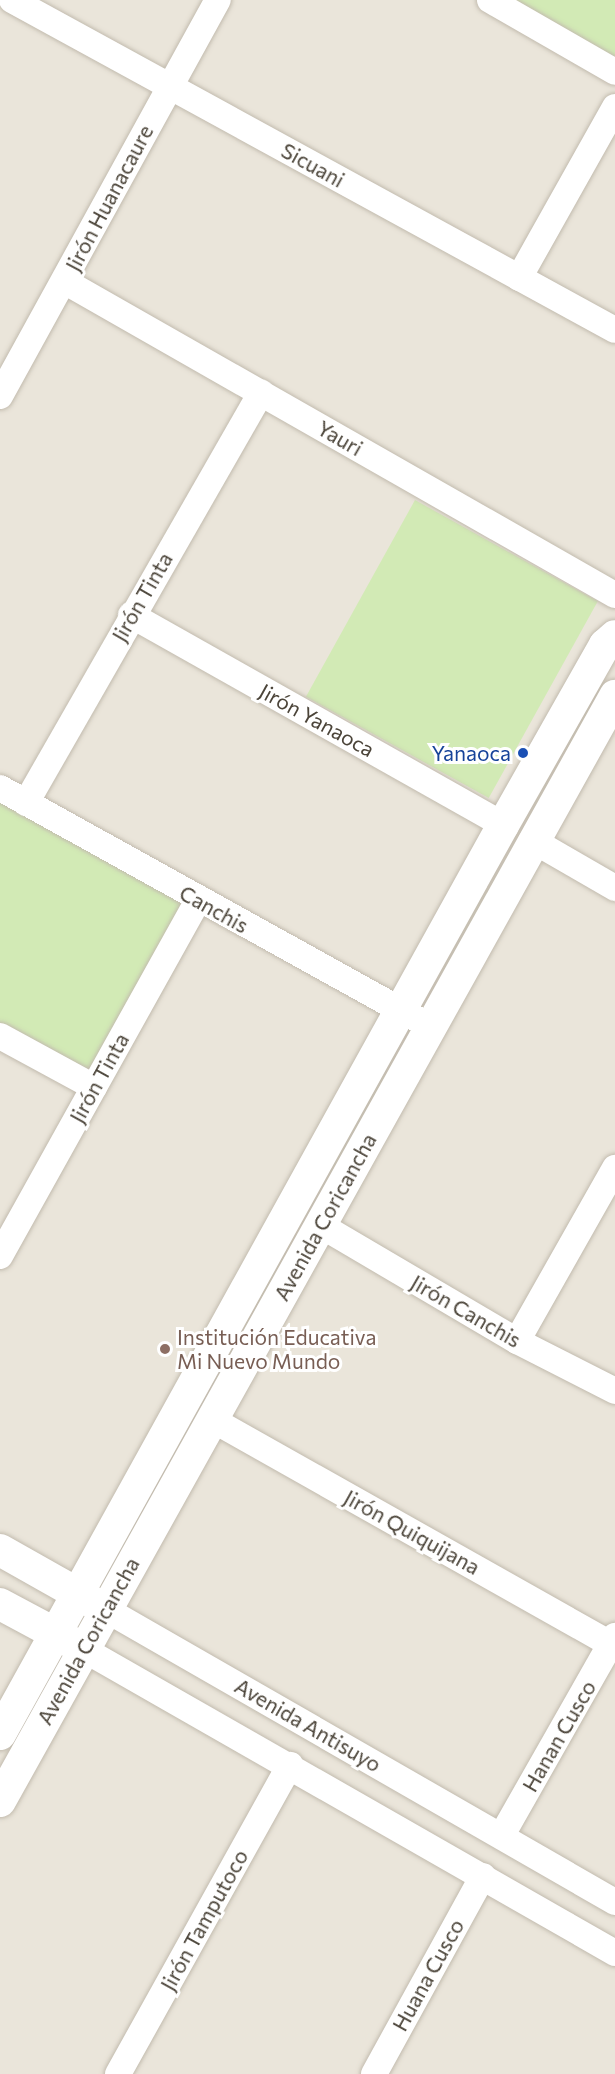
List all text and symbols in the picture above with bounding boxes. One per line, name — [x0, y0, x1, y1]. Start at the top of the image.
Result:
street label: Jirón Huanacaure — [60, 121, 158, 275]
street label: Sicuani — [277, 137, 349, 193]
street label: Yauri — [313, 415, 367, 461]
street label: Jirón Tinta — [106, 548, 178, 646]
street label: Jirón Yanaoca — [255, 678, 379, 762]
place label: Yanaoca — [431, 740, 511, 766]
marker: Yanaoca — [516, 746, 530, 760]
street label: Canchis — [175, 880, 253, 938]
street label: Jirón Tinta — [64, 1029, 134, 1127]
street label: Avenida Coricancha — [269, 1129, 381, 1305]
street label: Jirón Canchis — [406, 1269, 526, 1353]
place label: Institución Educativa Mi Nuevo Mundo — [177, 1324, 376, 1374]
marker: Institución Educativa Mi Nuevo Mundo — [158, 1342, 172, 1356]
street label: Jirón Quiquijana — [340, 1484, 484, 1580]
street label: Avenida Coricancha — [32, 1553, 144, 1729]
street label: Avenida Antisuyo — [230, 1673, 386, 1777]
street label: Hanan Cusco — [517, 1676, 601, 1796]
street label: Jirón Tamputoco — [155, 1845, 253, 1995]
street label: Huana Cusco — [387, 1915, 469, 2035]

